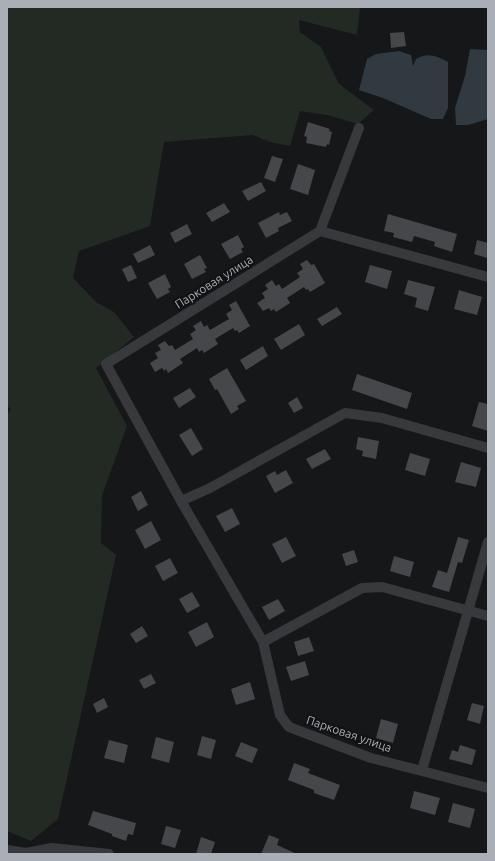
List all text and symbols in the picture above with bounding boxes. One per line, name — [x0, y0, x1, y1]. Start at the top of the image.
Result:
street label: Парковая улица — [172, 252, 255, 311]
street label: Парковая улица — [305, 713, 393, 754]

